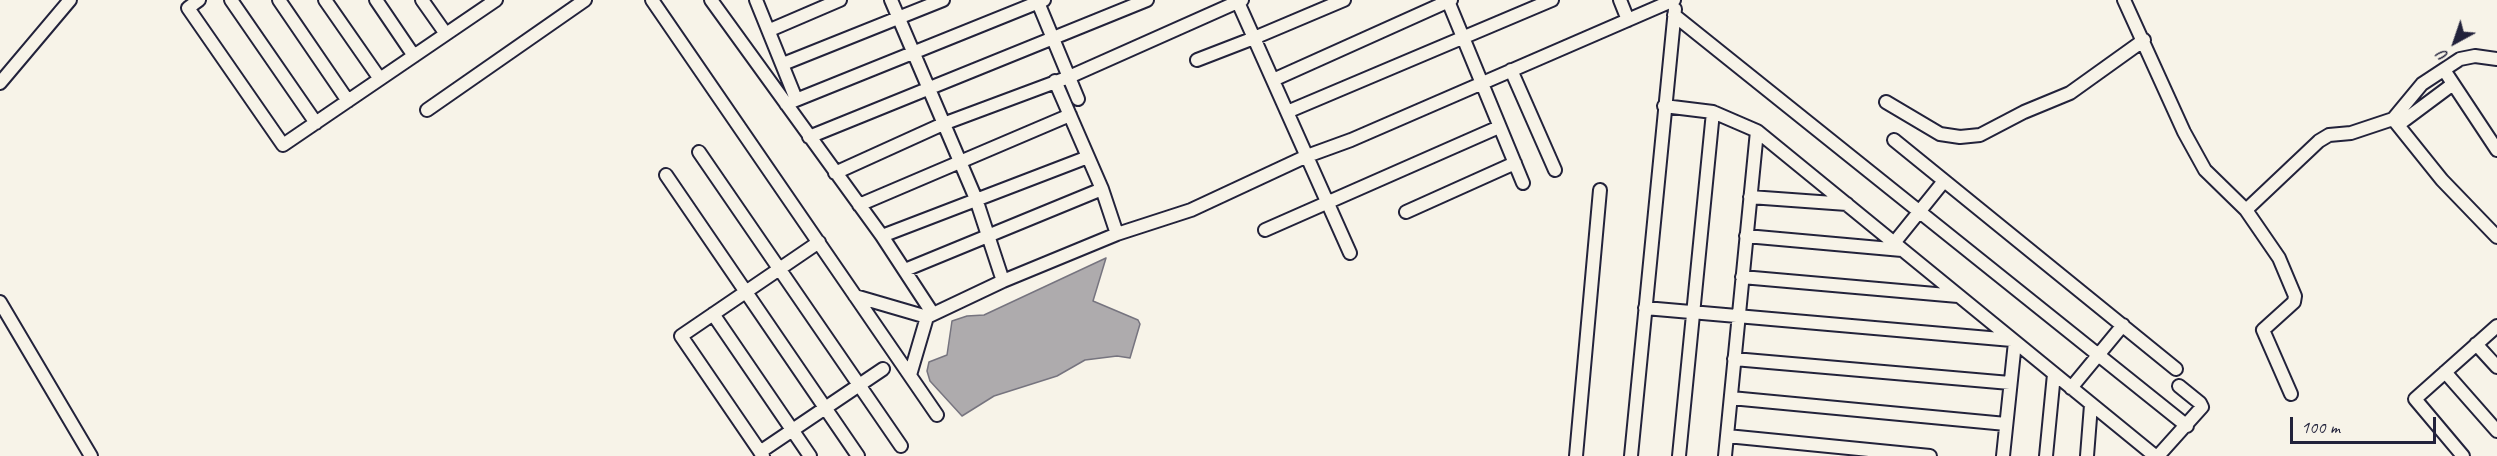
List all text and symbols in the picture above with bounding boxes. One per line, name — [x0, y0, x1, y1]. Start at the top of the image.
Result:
north arrow — [2425, 12, 2485, 72]
text: U — [2434, 46, 2453, 66]
scale bar — [2293, 405, 2438, 443]
text: 100 m — [2301, 416, 2340, 438]

